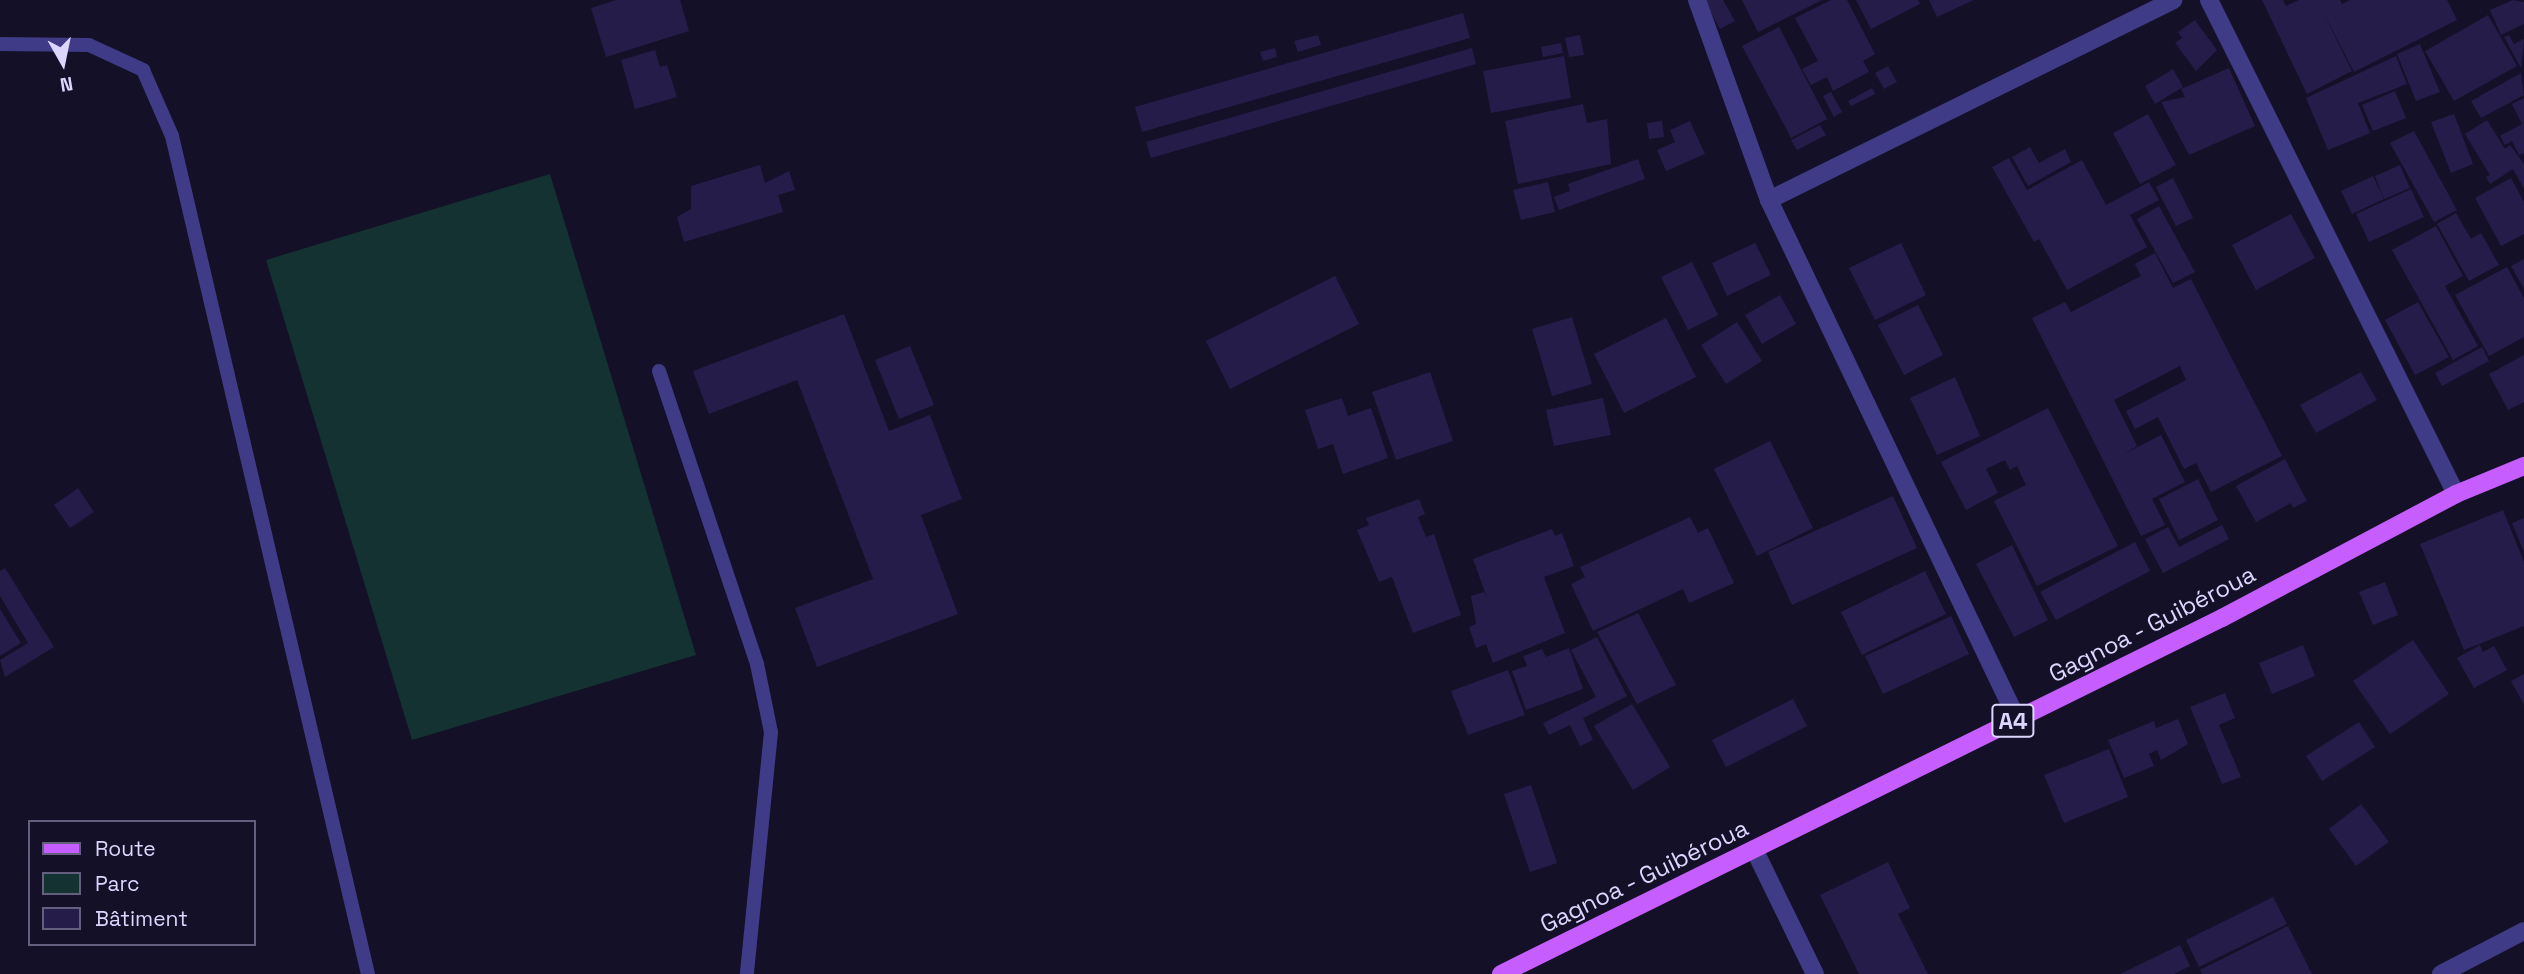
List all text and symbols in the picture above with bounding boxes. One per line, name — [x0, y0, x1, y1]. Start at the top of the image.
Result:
north arrow — [28, 28, 98, 98]
text: N — [58, 71, 75, 98]
street label: Gagnoa - Guibéroua — [2043, 559, 2261, 689]
road number: A4 — [1990, 702, 2036, 740]
street label: Gagnoa - Guibéroua — [1535, 813, 1753, 939]
legend — [28, 820, 256, 946]
text: Route — [95, 835, 156, 862]
text: Parc — [95, 870, 140, 897]
text: Bâtiment — [95, 905, 188, 932]

